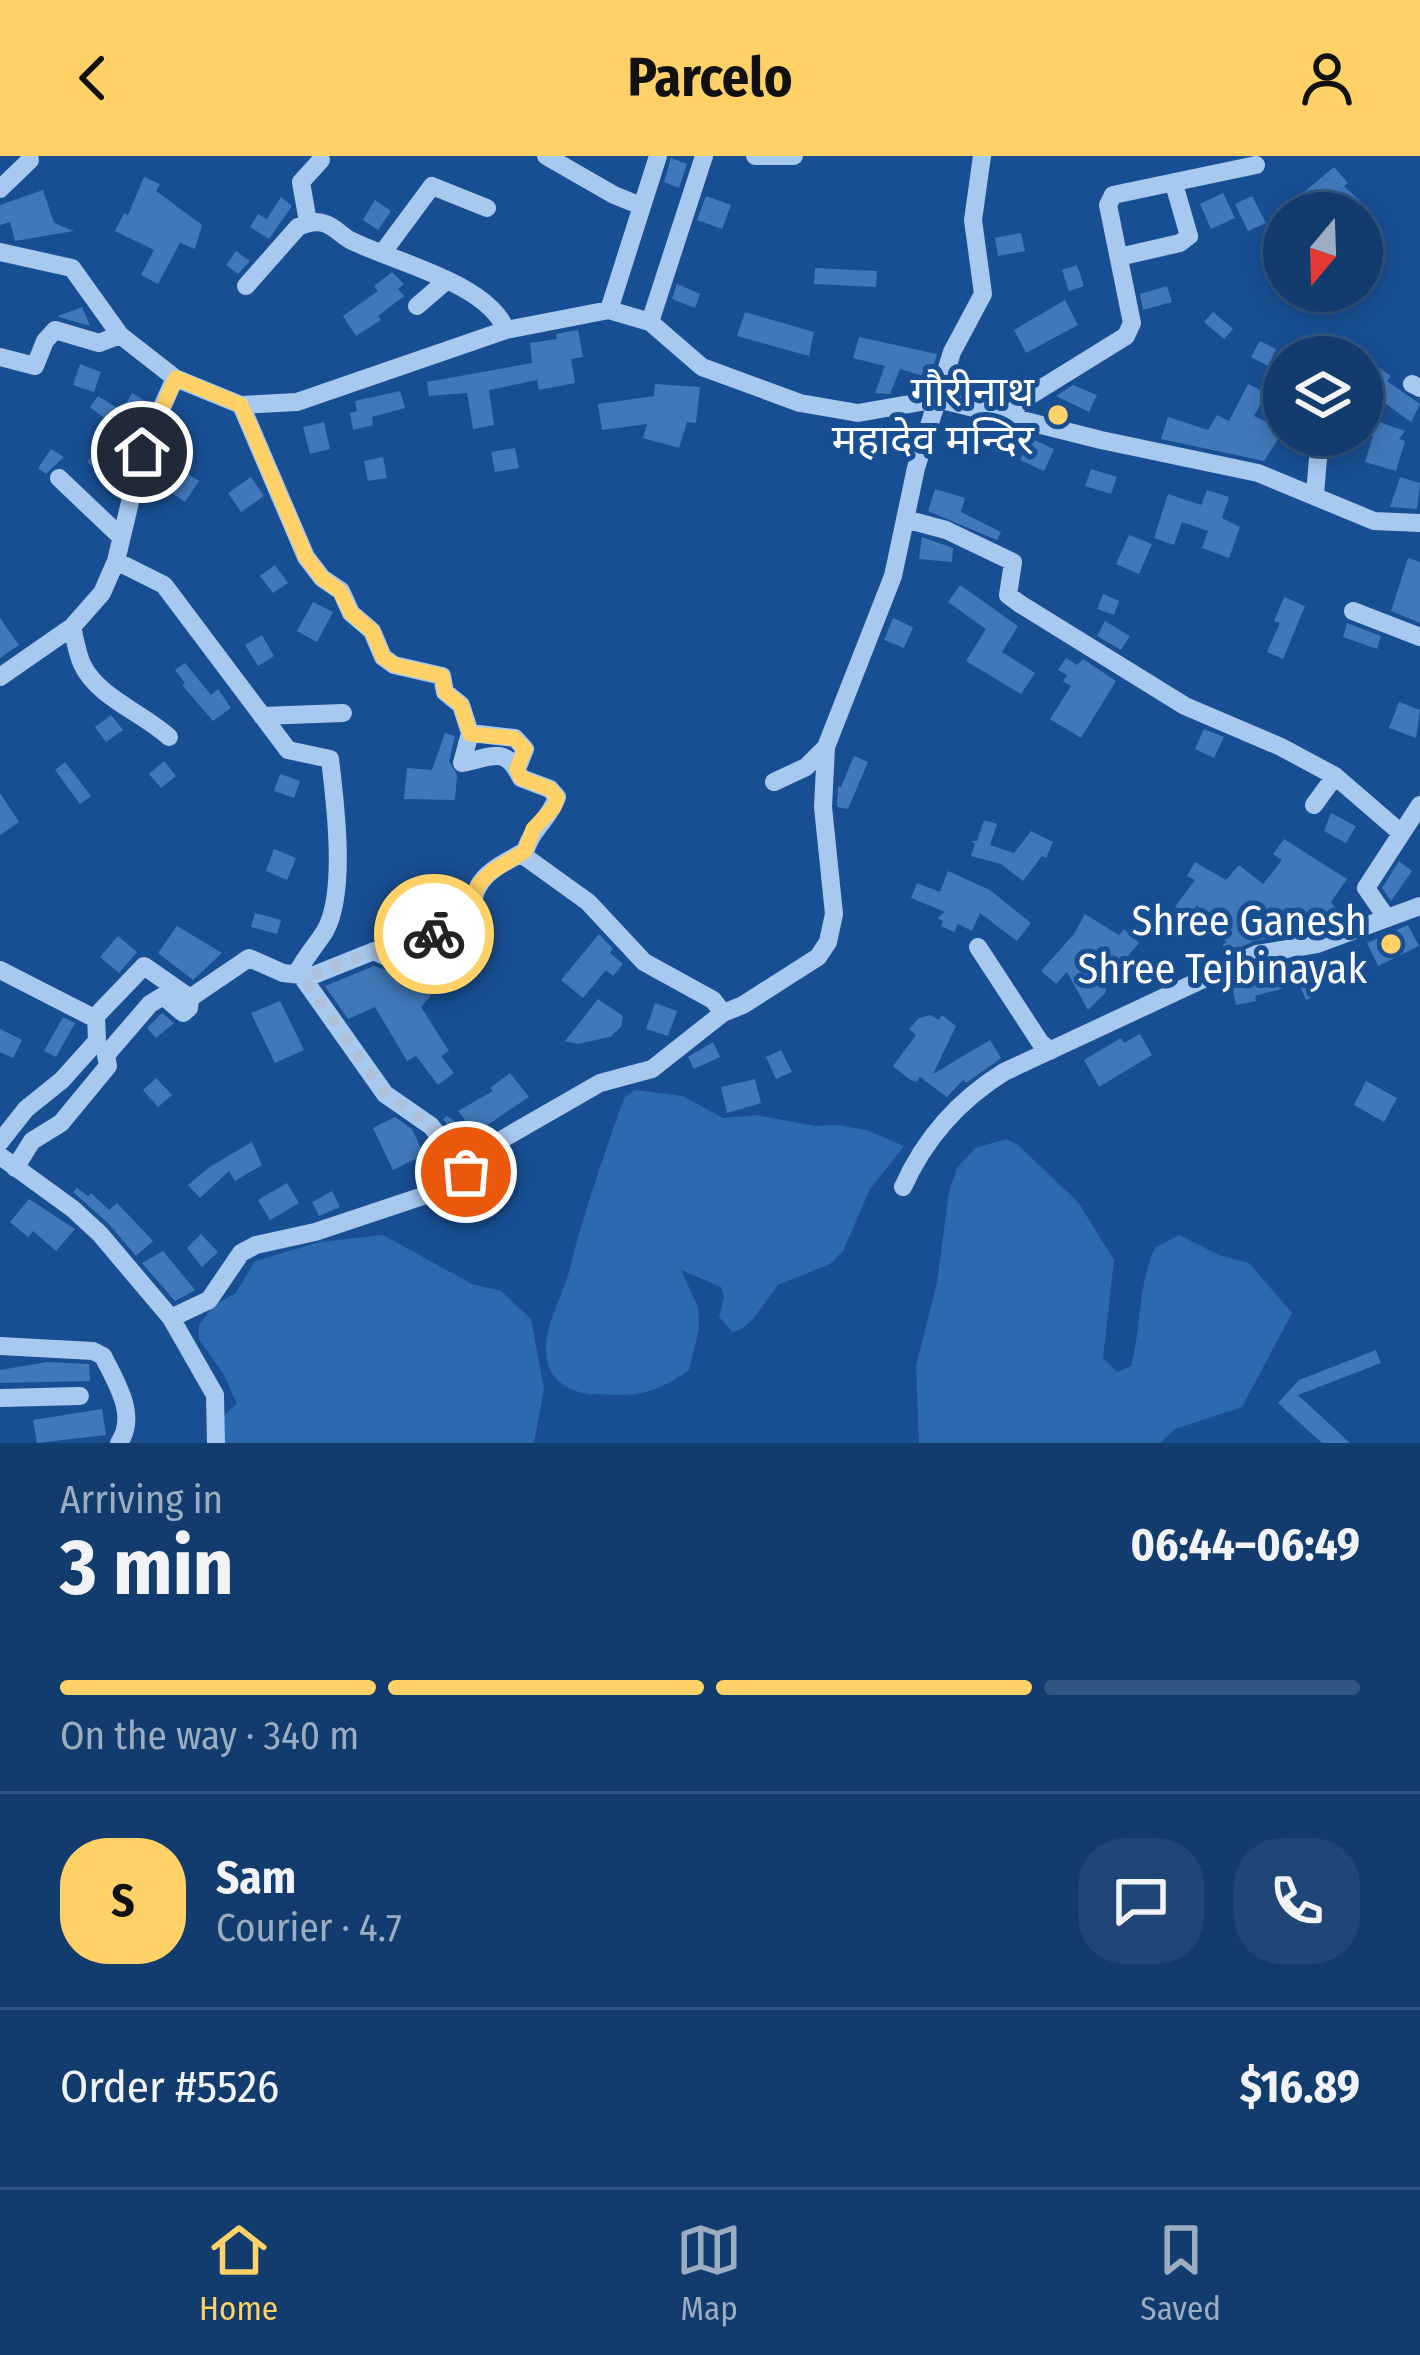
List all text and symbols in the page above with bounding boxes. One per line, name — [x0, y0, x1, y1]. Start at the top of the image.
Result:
icon: back — [60, 45, 126, 111]
icon: person — [1294, 45, 1360, 111]
text: Parcelo — [627, 46, 793, 110]
north arrow — [1263, 192, 1383, 312]
map controls — [1263, 192, 1383, 456]
button: layers — [1263, 336, 1383, 456]
place label: गौरीनाथ महादेव मन्दिर — [832, 367, 1035, 465]
pin — [91, 401, 193, 503]
marker: गौरीनाथ महादेव मन्दिर — [1045, 402, 1071, 428]
icon: home — [109, 419, 175, 485]
courier — [374, 874, 494, 994]
place label: Shree Ganesh Shree Tejbinayak — [1077, 896, 1367, 994]
icon: bike — [401, 901, 467, 967]
marker: Shree Ganesh Shree Tejbinayak — [1378, 931, 1404, 957]
pin — [415, 1121, 517, 1223]
icon: bag — [433, 1139, 499, 1205]
text: Arriving in — [60, 1477, 223, 1523]
text: 06:44–06:49 — [1130, 1518, 1360, 1572]
text: 3 min — [60, 1521, 234, 1615]
text: On the way · 340 m — [60, 1713, 359, 1759]
button: chat — [1078, 1838, 1204, 1964]
button: phone — [1234, 1838, 1360, 1964]
text: Sam — [216, 1851, 296, 1905]
text: S — [111, 1874, 135, 1928]
text: Courier · 4.7 — [216, 1905, 402, 1951]
text: Order #5526 — [60, 2060, 279, 2114]
text: $16.89 — [1240, 2060, 1360, 2114]
tab: Home — [199, 2217, 278, 2329]
tab: Map — [676, 2217, 742, 2329]
tab: Saved — [1140, 2217, 1221, 2329]

